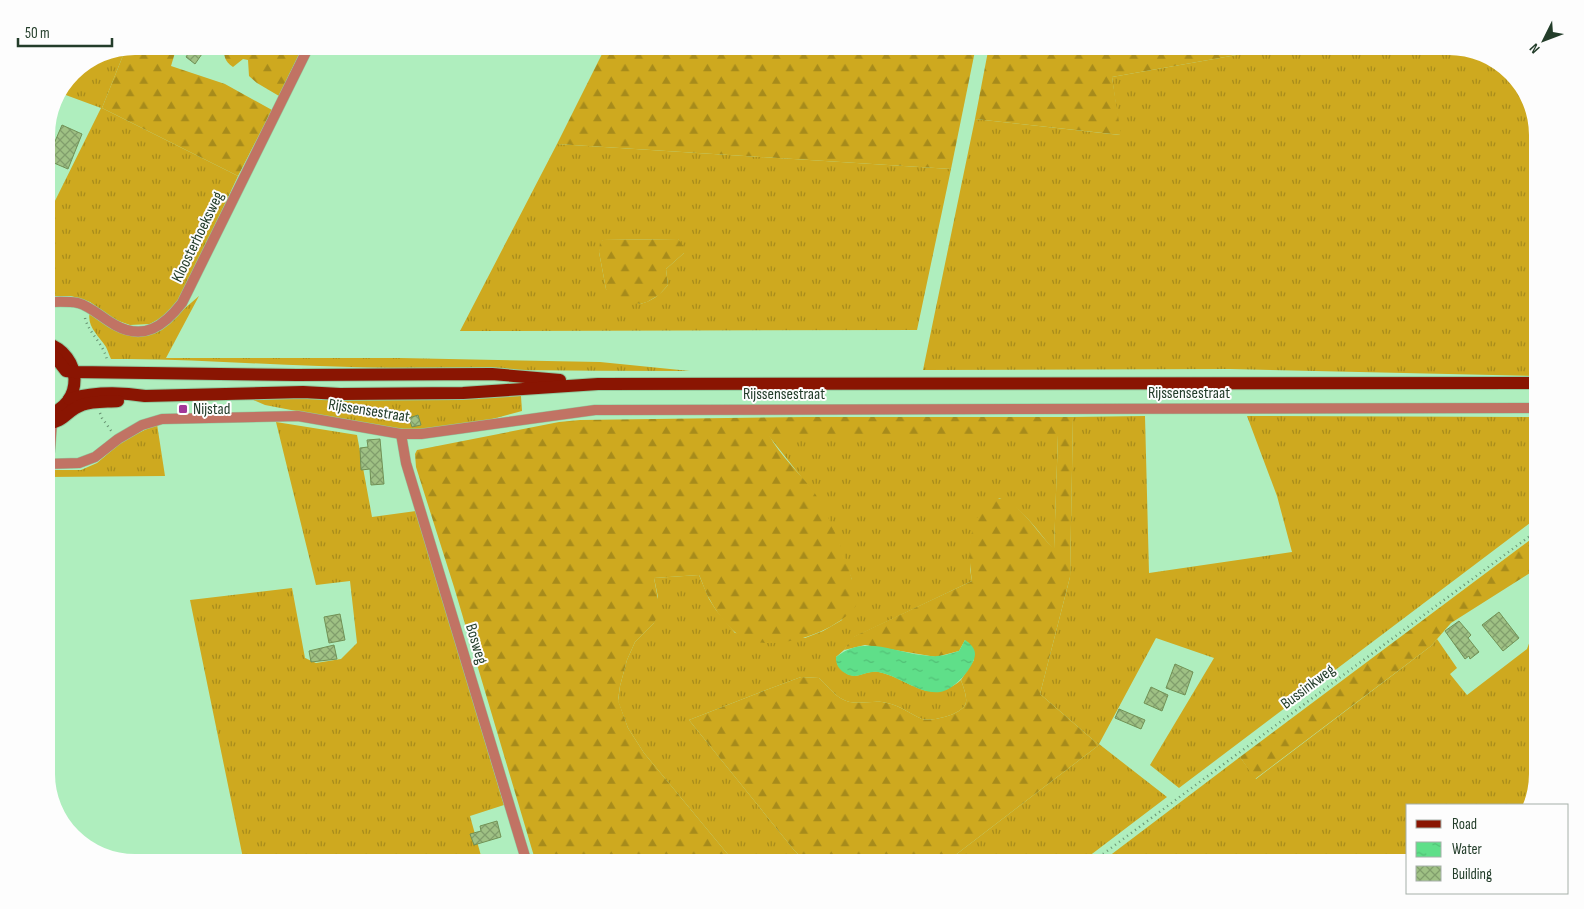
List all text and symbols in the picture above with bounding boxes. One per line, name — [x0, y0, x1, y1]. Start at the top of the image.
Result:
scale bar — [18, 15, 111, 47]
north arrow — [1519, 15, 1569, 65]
text: 50 m — [25, 24, 50, 43]
text: N — [1526, 40, 1544, 57]
street label: Kloosterhoeksweg — [168, 189, 228, 285]
street label: Rijssensestraat — [1148, 384, 1230, 403]
street label: Rijssensestraat — [743, 385, 825, 404]
street label: Rijssensestraat — [327, 395, 411, 427]
place label: Nijstad — [193, 400, 230, 419]
marker: Nijstad — [177, 403, 189, 415]
street label: Bosweg — [461, 621, 491, 667]
street label: Bussinkweg — [1277, 661, 1339, 713]
legend — [1406, 804, 1569, 894]
text: Road — [1452, 815, 1477, 834]
text: Water — [1452, 840, 1483, 859]
text: Building — [1452, 865, 1492, 884]

